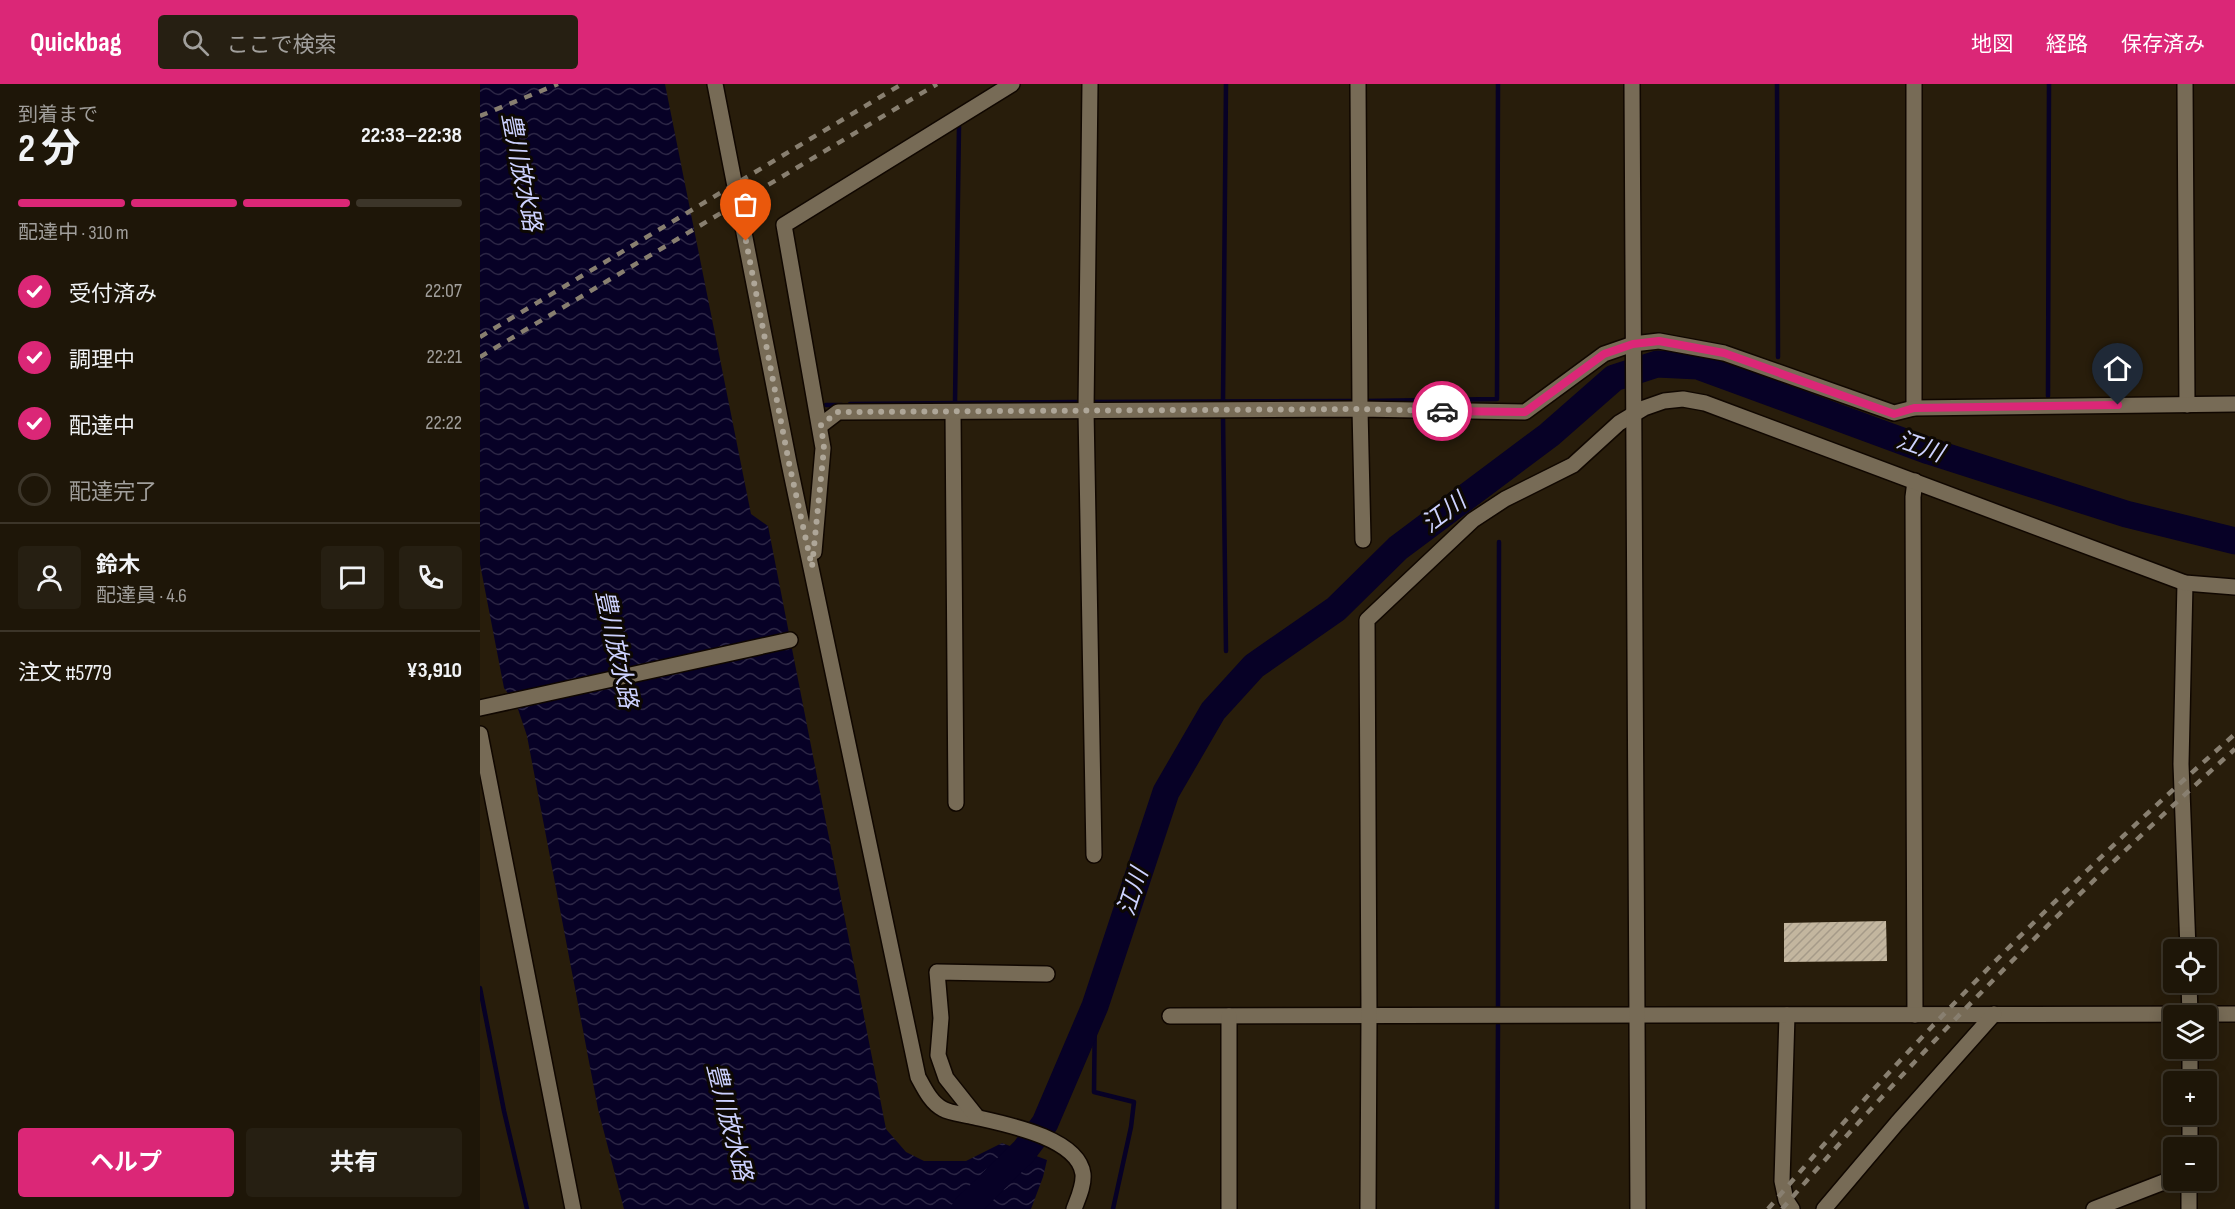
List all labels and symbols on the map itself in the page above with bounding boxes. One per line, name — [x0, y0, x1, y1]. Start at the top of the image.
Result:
water label: 豊川放水路 — [495, 110, 547, 236]
pin — [720, 179, 771, 241]
pin — [2092, 343, 2143, 405]
courier — [1412, 381, 1472, 441]
water label: 江川 — [1893, 425, 1950, 470]
water label: 江川 — [1416, 485, 1474, 539]
water label: 豊川放水路 — [589, 587, 643, 713]
water label: 江川 — [1112, 862, 1155, 919]
water label: 豊川放水路 — [700, 1060, 758, 1186]

